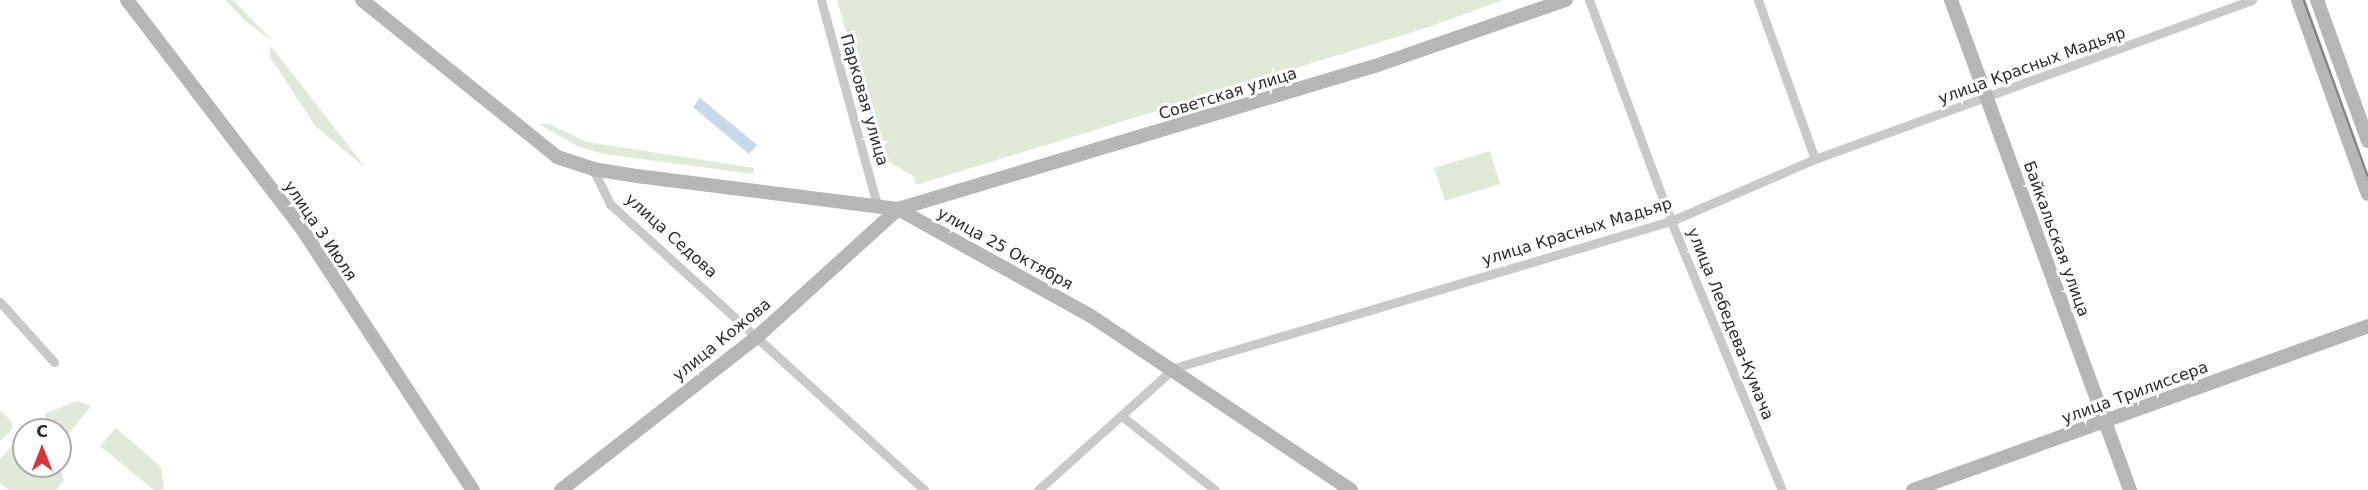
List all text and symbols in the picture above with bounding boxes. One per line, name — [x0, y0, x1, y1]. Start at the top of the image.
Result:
street label: улица Красных Мадьяр — [1936, 23, 2128, 109]
street label: Парковая улица — [836, 32, 892, 168]
street label: Советская улица — [1157, 64, 1299, 124]
street label: Байкальская улица — [2019, 159, 2093, 319]
street label: улица 3 Июля — [279, 177, 361, 285]
street label: улица Седова — [621, 190, 721, 282]
street label: улица Красных Мадьяр — [1480, 194, 1674, 270]
street label: улица 25 Октября — [934, 204, 1076, 294]
street label: улица Лебедева-Кумача — [1683, 225, 1777, 423]
street label: улица Кожова — [669, 295, 775, 385]
street label: улица Трилиссера — [2059, 358, 2211, 428]
north arrow — [12, 418, 72, 478]
text: С — [36, 422, 48, 441]

